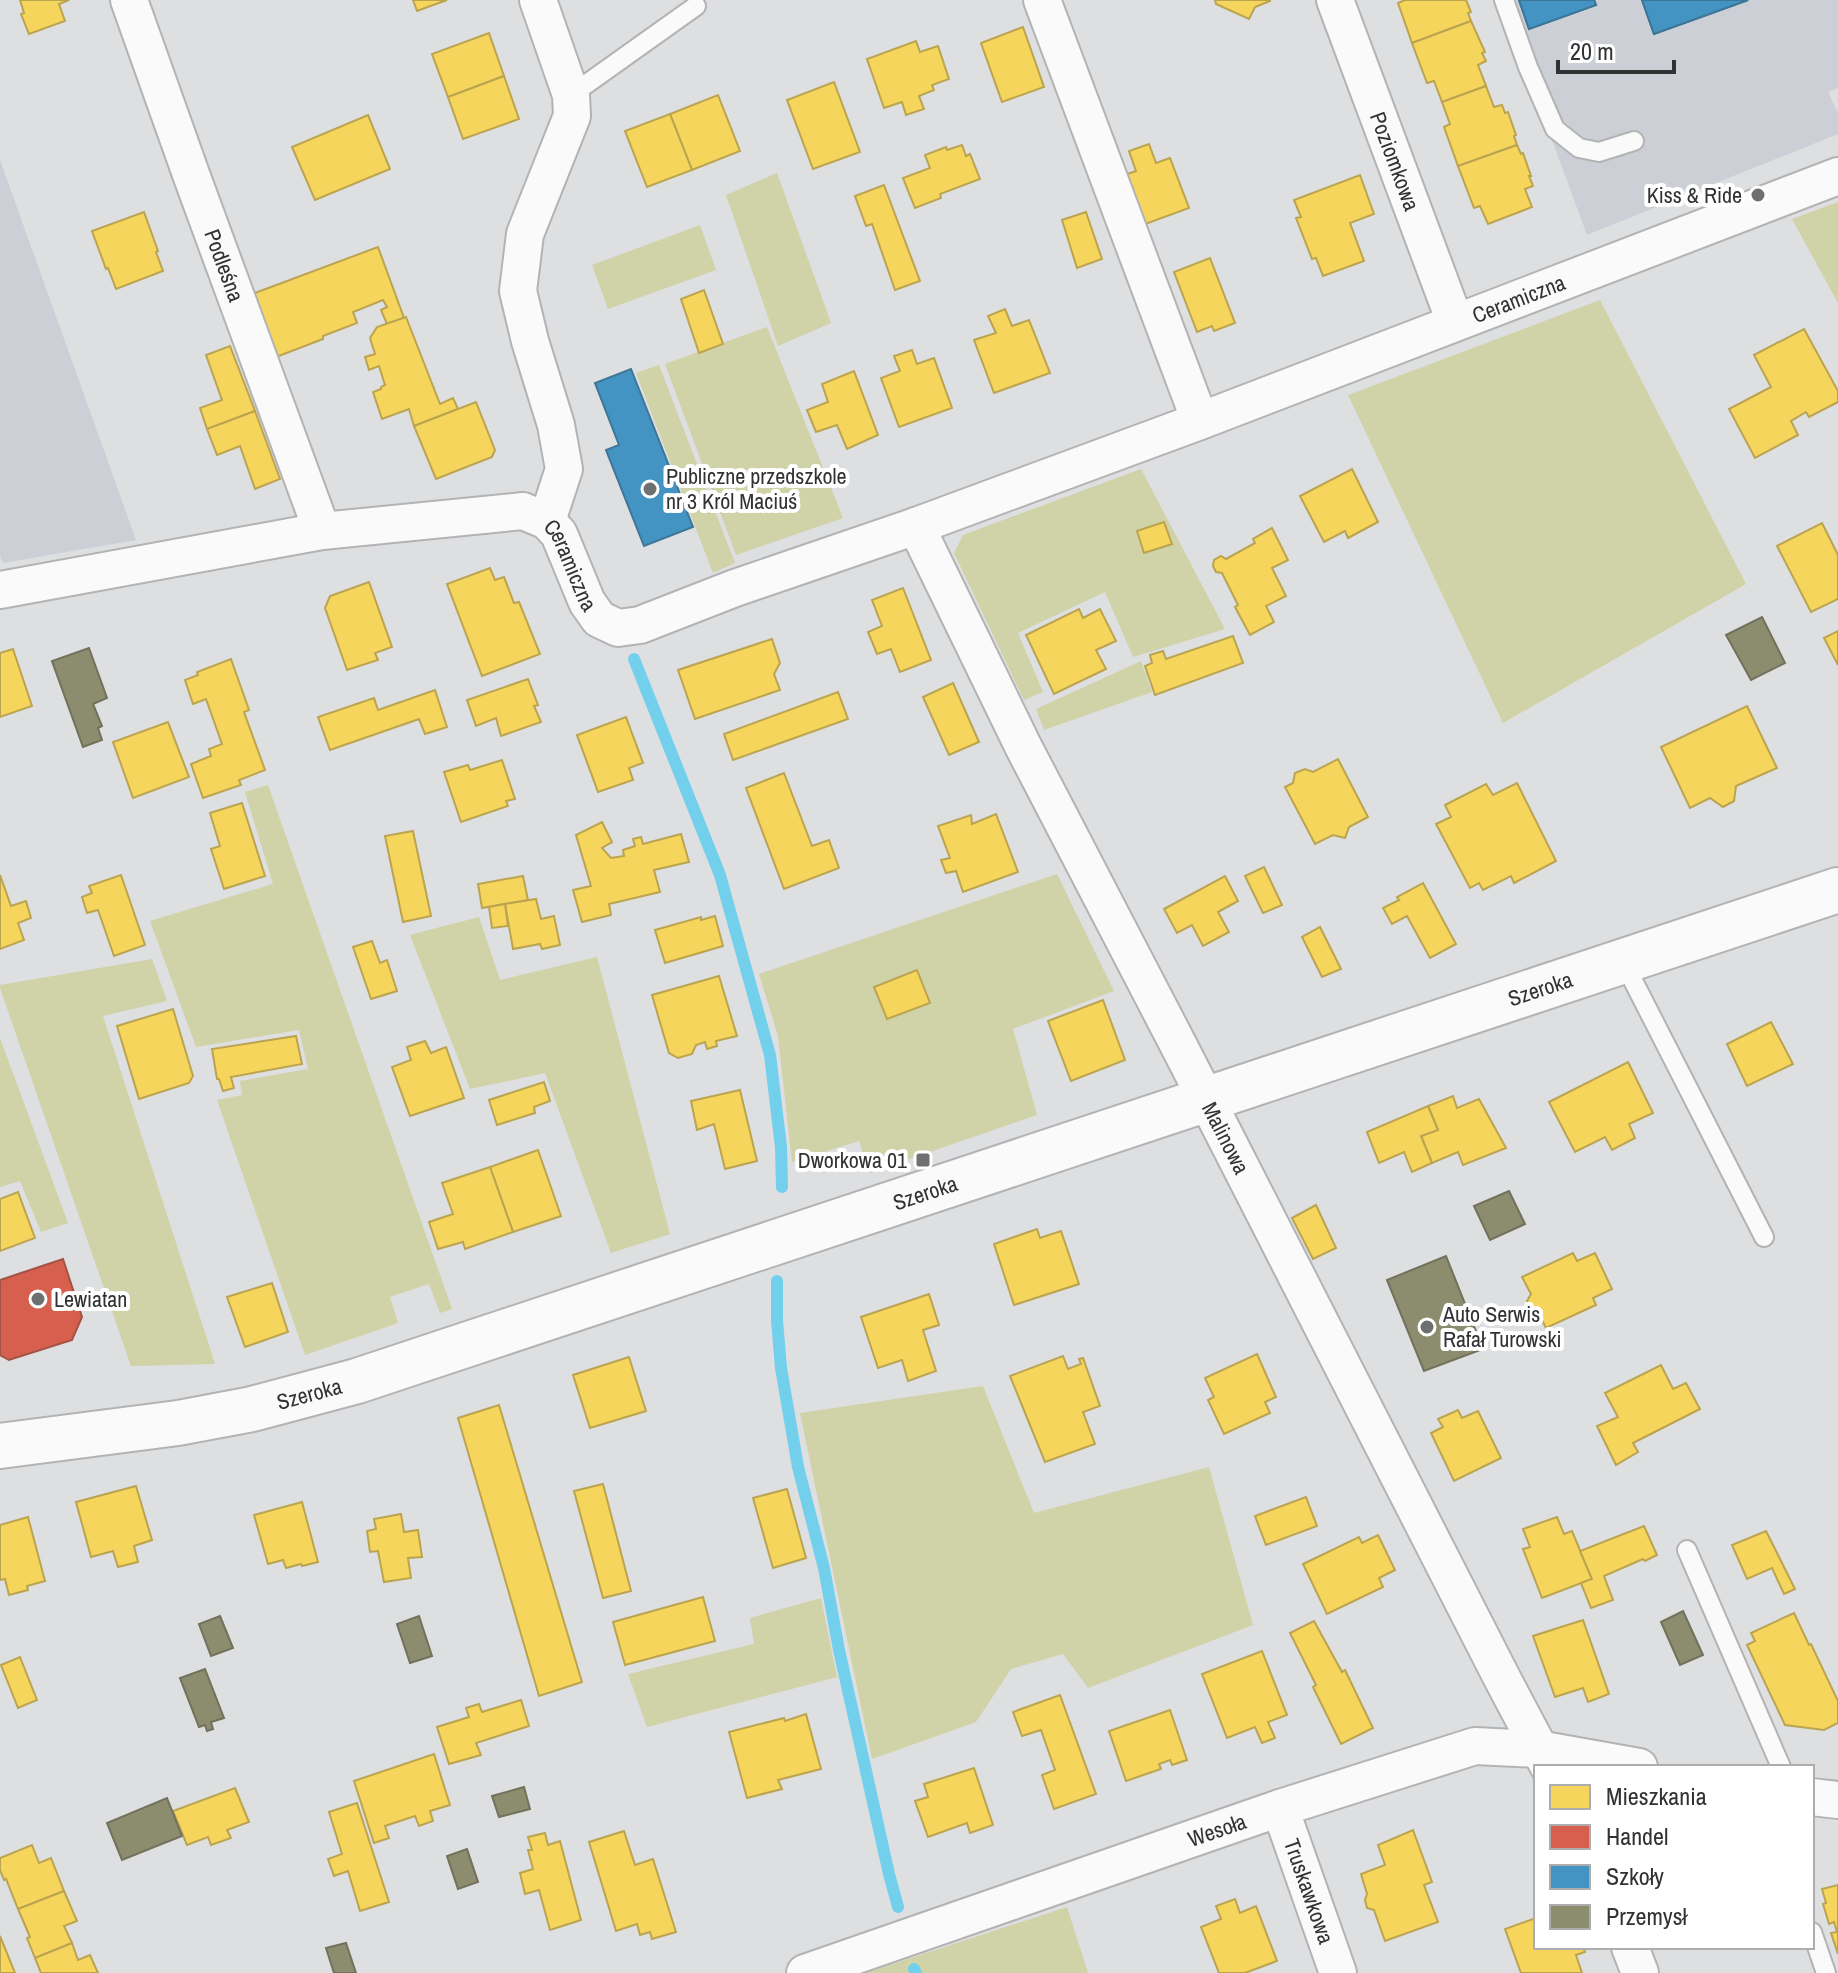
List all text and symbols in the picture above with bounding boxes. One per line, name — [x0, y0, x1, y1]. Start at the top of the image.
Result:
scale bar — [1558, 24, 1674, 74]
text: 20 m — [1570, 35, 1614, 67]
street label: Poziomkowa — [1363, 107, 1427, 215]
place label: Kiss & Ride — [1647, 180, 1742, 210]
marker: Kiss & Ride — [1749, 186, 1767, 204]
street label: Podleśna — [197, 225, 252, 306]
street label: Ceramiczna — [1468, 267, 1569, 330]
place label: Publiczne przedszkole nr 3 Król Maciuś — [666, 461, 847, 516]
marker: Publiczne przedszkole nr 3 Król Maciuś — [641, 480, 659, 498]
street label: Ceramiczna — [537, 512, 604, 617]
street label: Szeroka — [1504, 964, 1576, 1013]
street label: Malinowa — [1195, 1097, 1257, 1179]
place label: Dworkowa 01 — [798, 1145, 907, 1175]
marker: Dworkowa 01 — [914, 1151, 932, 1169]
street label: Szeroka — [889, 1168, 961, 1217]
place label: Lewiatan — [54, 1284, 127, 1314]
marker: Lewiatan — [29, 1290, 47, 1308]
place label: Auto Serwis Rafał Turowski — [1442, 1299, 1561, 1354]
marker: Auto Serwis Rafał Turowski — [1418, 1318, 1436, 1336]
street label: Szeroka — [273, 1371, 345, 1417]
legend — [1534, 1765, 1814, 1949]
text: Mieszkania — [1606, 1780, 1707, 1812]
street label: Wesoła — [1184, 1806, 1250, 1854]
text: Handel — [1606, 1820, 1668, 1852]
street label: Truskawkowa — [1277, 1834, 1342, 1948]
text: Szkoły — [1606, 1860, 1664, 1892]
text: Przemysł — [1606, 1900, 1689, 1932]

